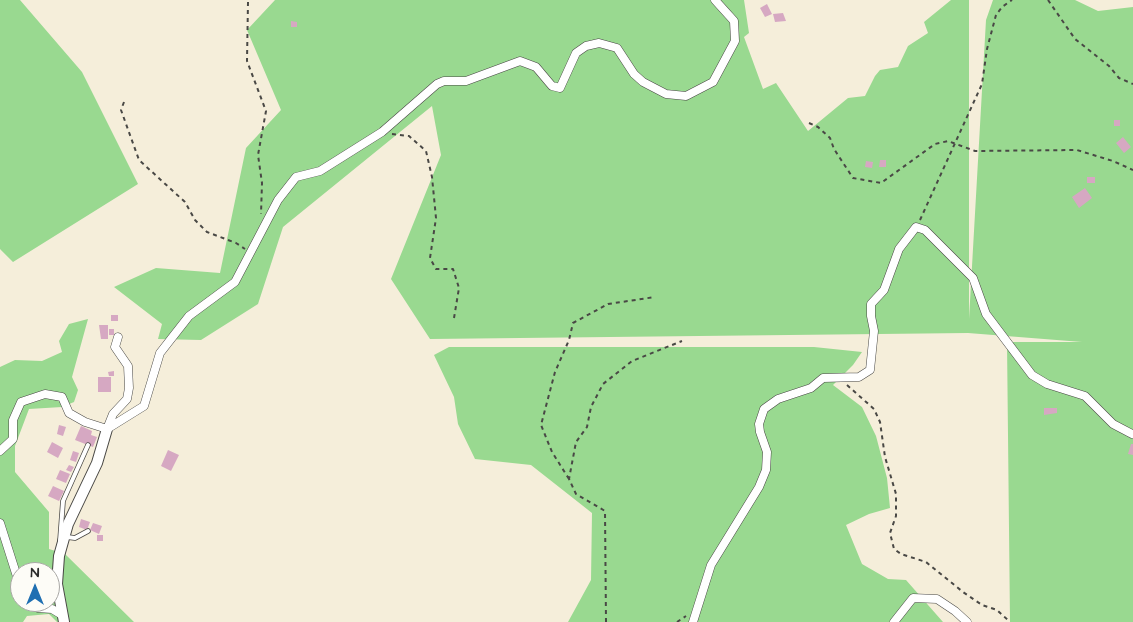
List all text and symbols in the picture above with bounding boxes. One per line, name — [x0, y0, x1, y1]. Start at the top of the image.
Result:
north arrow — [10, 562, 60, 612]
text: N — [31, 563, 39, 583]

